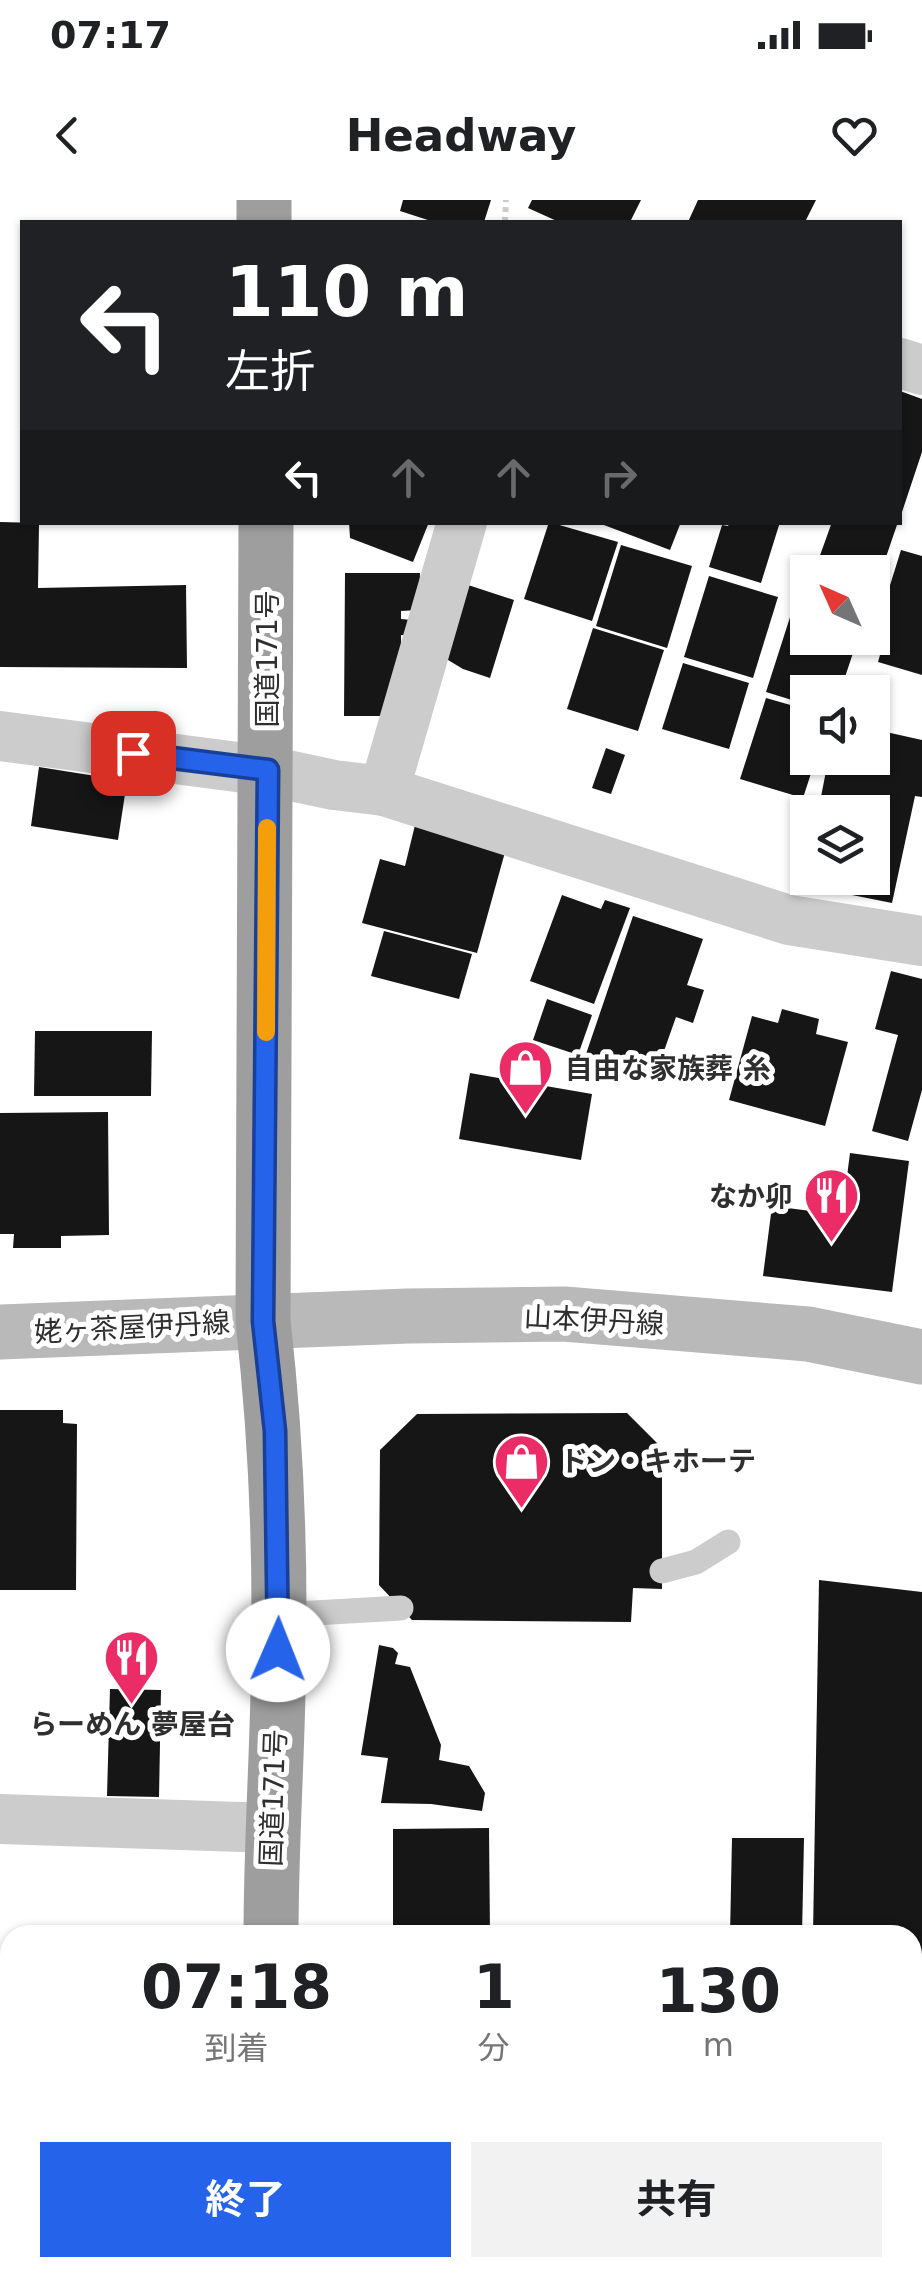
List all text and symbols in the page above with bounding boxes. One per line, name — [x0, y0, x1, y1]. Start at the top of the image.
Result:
text: 07:17 — [50, 13, 171, 57]
icon: back — [40, 108, 95, 163]
icon: heart — [827, 108, 882, 163]
text: Headway — [346, 109, 576, 162]
text: 110 m — [225, 251, 468, 333]
icon: left — [60, 260, 190, 390]
text: 左折 — [225, 345, 315, 398]
icon: left — [276, 450, 331, 505]
icon: ahead — [381, 450, 436, 505]
icon: ahead — [486, 450, 541, 505]
icon: right — [591, 450, 646, 505]
north arrow — [790, 555, 890, 655]
map controls — [790, 555, 890, 895]
street label: 国道171号 — [251, 590, 284, 728]
button: sound — [790, 675, 890, 775]
pin — [91, 711, 176, 796]
icon: arrive — [106, 726, 161, 781]
button: layers — [790, 795, 890, 895]
shop icon: 自由な家族葬 糸 — [496, 1038, 556, 1117]
place label: 自由な家族葬 糸 — [565, 1052, 771, 1085]
restaurant icon: なか卯 — [802, 1166, 862, 1245]
place label: なか卯 — [709, 1180, 793, 1213]
street label: 山本伊丹線 — [523, 1300, 665, 1341]
street label: 姥ヶ茶屋伊丹線 — [33, 1306, 231, 1349]
shop icon: ドン・キホーテ — [491, 1431, 551, 1510]
place label: ドン・キホーテ — [560, 1445, 756, 1478]
position arrow — [226, 1598, 330, 1702]
restaurant icon: らーめん 夢屋台 — [102, 1628, 162, 1707]
place label: らーめん 夢屋台 — [29, 1708, 235, 1741]
street label: 国道171号 — [255, 1729, 292, 1867]
text: 07:18 — [141, 1952, 332, 2022]
text: 1 — [473, 1952, 515, 2022]
text: 130 — [656, 1956, 781, 2026]
text: m — [703, 2026, 734, 2064]
text: 到着 — [204, 2029, 269, 2067]
text: 分 — [478, 2029, 510, 2067]
button: 終了 — [40, 2142, 451, 2257]
button: 共有 — [471, 2142, 882, 2257]

